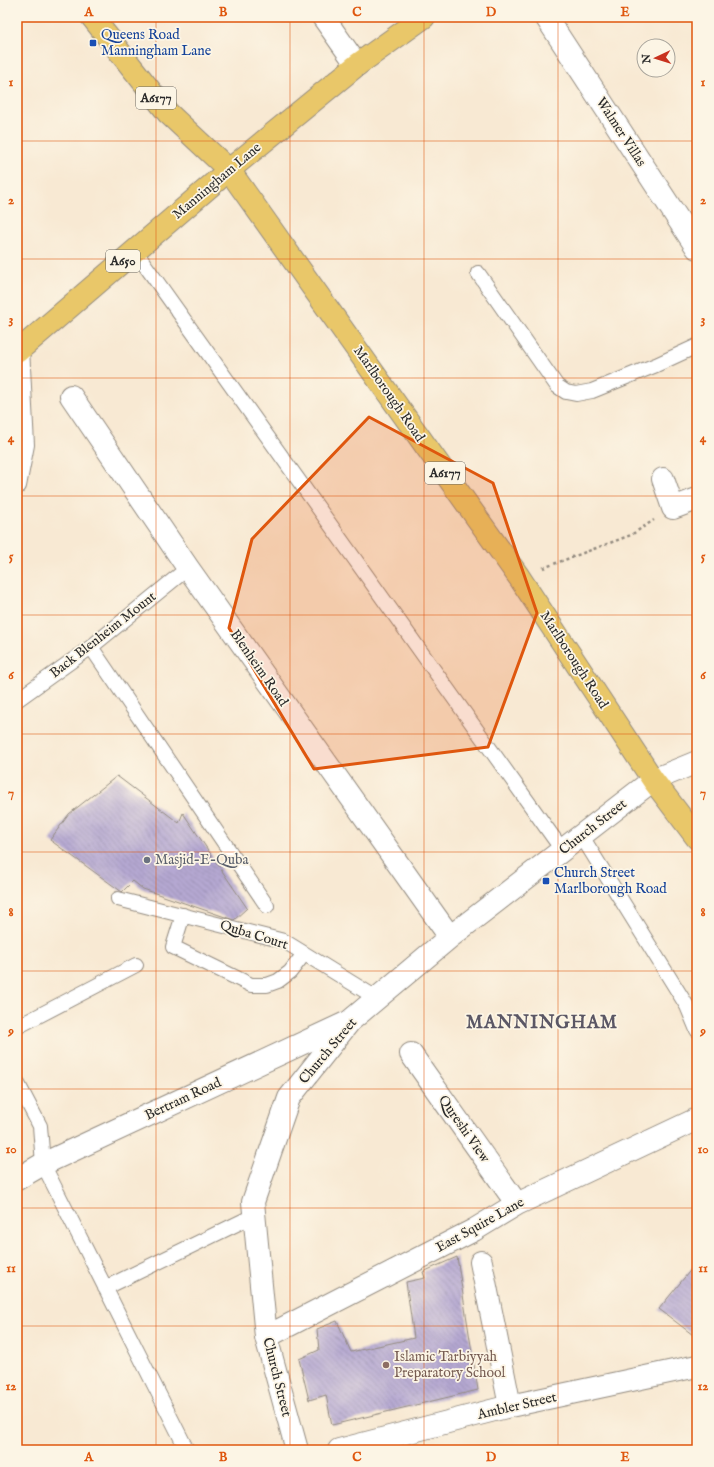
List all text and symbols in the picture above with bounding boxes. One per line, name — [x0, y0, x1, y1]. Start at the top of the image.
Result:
text: A — [84, 4, 95, 21]
text: B — [219, 4, 228, 21]
text: C — [352, 4, 362, 21]
text: D — [486, 4, 497, 21]
text: E — [620, 4, 630, 21]
place label: Queens Road Manningham Lane — [101, 26, 212, 60]
marker: Queens Road Manningham Lane — [88, 38, 98, 48]
north arrow — [636, 38, 676, 78]
text: N — [640, 53, 654, 65]
text: 1 — [9, 74, 14, 91]
text: 1 — [701, 74, 706, 91]
road number: A6177 — [136, 87, 176, 109]
street label: Walmer Villas — [592, 94, 650, 170]
street label: Manningham Lane — [169, 138, 265, 223]
text: 2 — [8, 192, 14, 209]
text: 2 — [700, 192, 706, 209]
road number: A650 — [106, 250, 140, 272]
text: 3 — [9, 311, 14, 328]
text: 3 — [701, 311, 706, 328]
street label: Marlborough Road — [349, 343, 429, 446]
text: 4 — [8, 430, 15, 447]
text: 4 — [700, 430, 707, 447]
road number: A6177 — [425, 462, 465, 484]
text: 5 — [9, 548, 14, 565]
text: 5 — [701, 548, 706, 565]
street label: Back Blenheim Mount — [46, 588, 160, 682]
street label: Marlborough Road — [536, 608, 613, 713]
street label: Blenheim Road — [226, 626, 292, 710]
text: 6 — [8, 667, 14, 684]
text: 6 — [700, 667, 706, 684]
text: 7 — [8, 785, 14, 802]
text: 7 — [700, 785, 706, 802]
street label: Church Street — [556, 795, 631, 859]
place label: Masjid-E-Quba — [155, 851, 250, 869]
marker: Masjid-E-Quba — [142, 855, 152, 865]
place label: Church Street Marlborough Road — [554, 864, 667, 898]
marker: Church Street Marlborough Road — [541, 876, 551, 886]
text: 8 — [8, 904, 14, 921]
text: 8 — [700, 904, 706, 921]
street label: Quba Court — [218, 916, 290, 954]
district label: MANNINGHAM — [466, 1012, 618, 1035]
street label: Church Street — [295, 1014, 361, 1088]
text: 9 — [7, 1023, 14, 1040]
text: 9 — [699, 1023, 706, 1040]
street label: Bertram Road — [142, 1073, 225, 1125]
street label: Qureshi View — [434, 1092, 494, 1167]
text: 10 — [5, 1141, 17, 1158]
text: 10 — [697, 1141, 709, 1158]
street label: East Squire Lane — [433, 1193, 528, 1257]
text: 11 — [6, 1260, 16, 1277]
text: 11 — [698, 1260, 708, 1277]
street label: Church Street — [258, 1335, 296, 1419]
place label: Islamic Tarbiyyah Preparatory School — [394, 1348, 505, 1382]
marker: Islamic Tarbiyyah Preparatory School — [381, 1360, 391, 1370]
text: 12 — [6, 1378, 16, 1395]
text: 12 — [698, 1378, 708, 1395]
street label: Ambler Street — [475, 1388, 559, 1424]
text: A — [84, 1449, 95, 1466]
text: B — [219, 1449, 228, 1466]
text: C — [352, 1449, 362, 1466]
text: D — [486, 1449, 497, 1466]
text: E — [620, 1449, 630, 1466]

